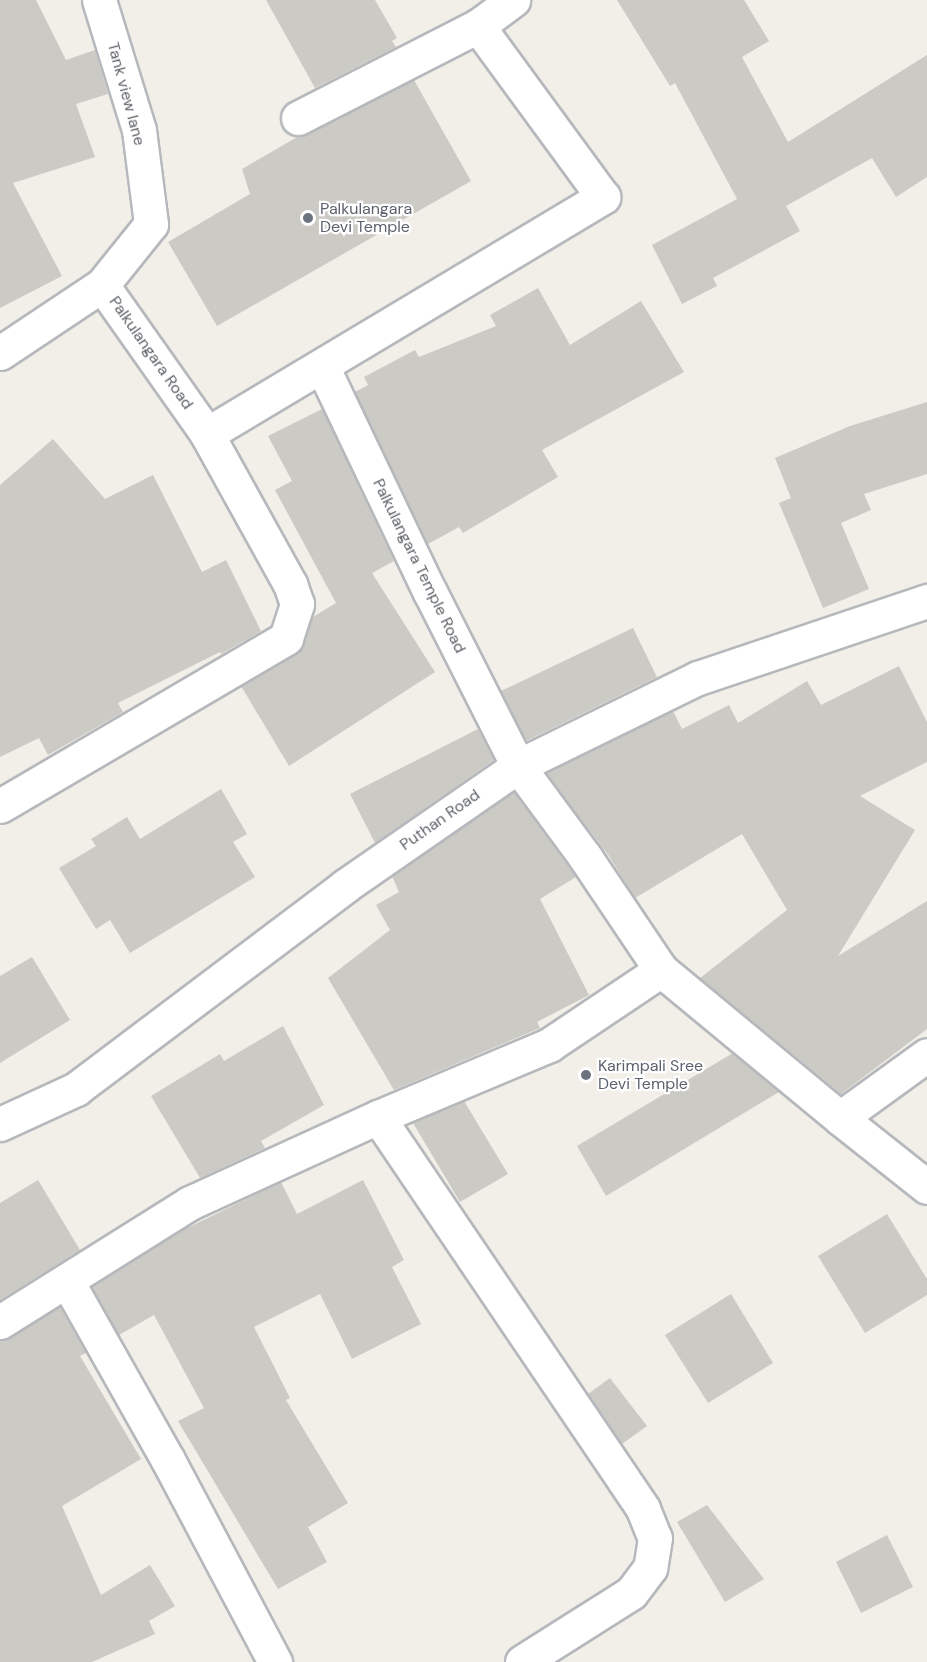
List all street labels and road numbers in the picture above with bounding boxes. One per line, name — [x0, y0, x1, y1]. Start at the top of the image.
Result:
street label: Tank view lane — [103, 40, 149, 148]
street label: Palkulangara Road — [105, 293, 197, 413]
street label: Palkulangara Temple Road — [368, 476, 470, 656]
street label: Puthan Road — [396, 785, 484, 855]

